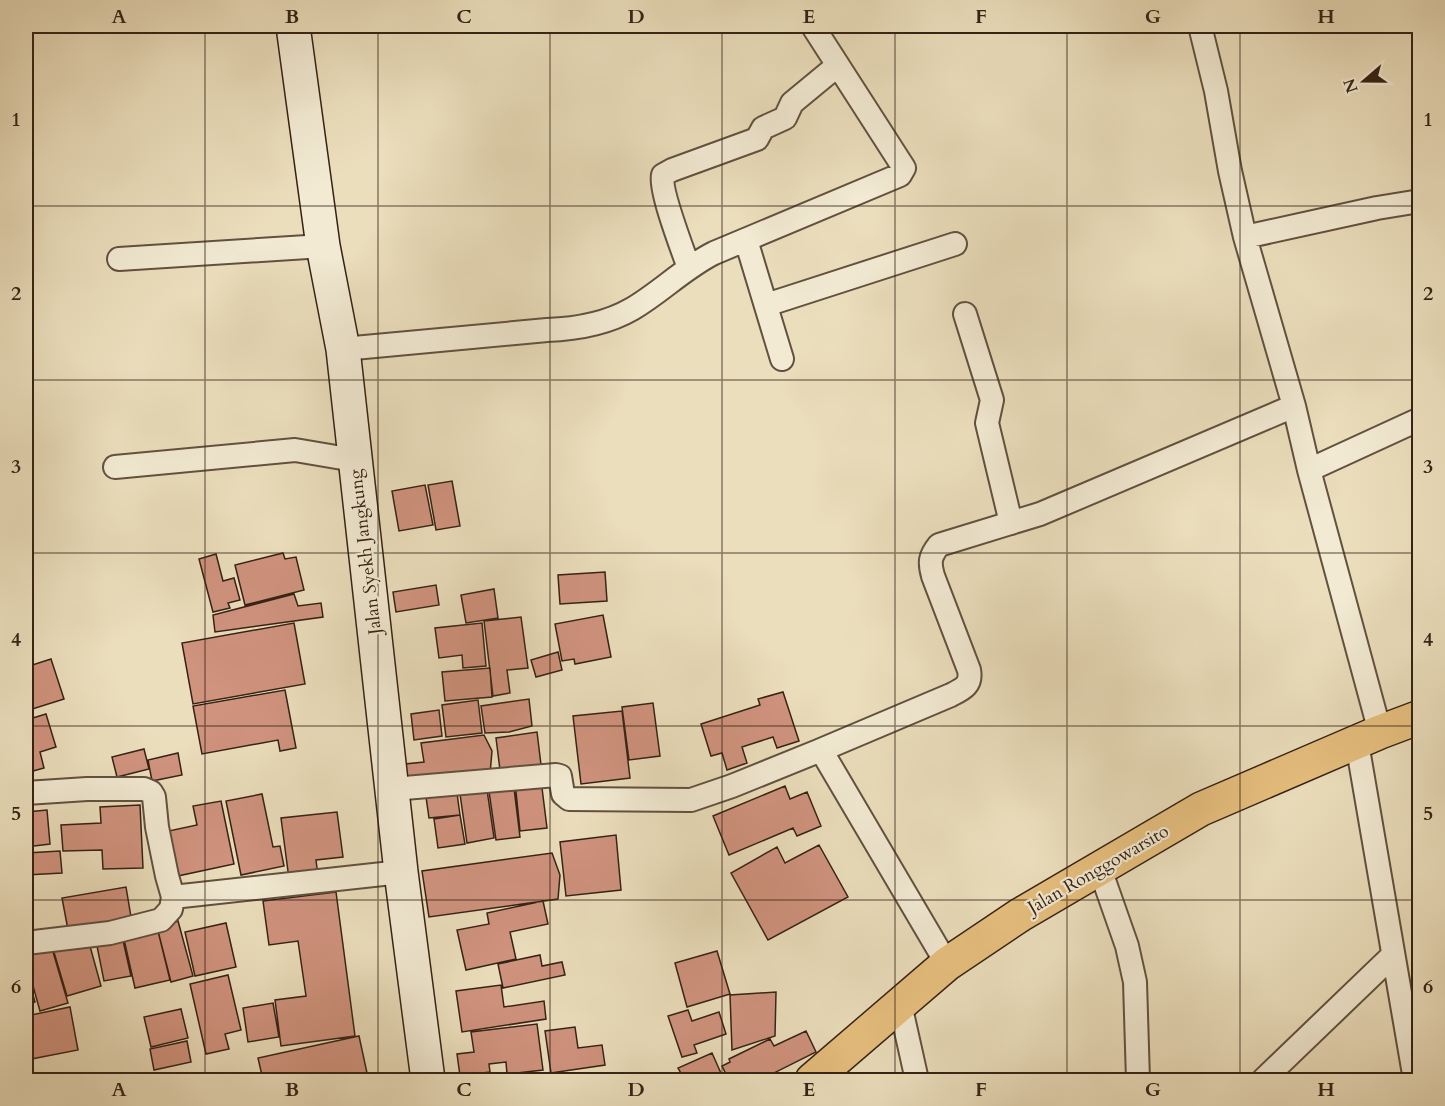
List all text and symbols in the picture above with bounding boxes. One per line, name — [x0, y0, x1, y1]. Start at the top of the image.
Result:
text: A — [111, 3, 127, 30]
text: B — [285, 3, 299, 30]
text: C — [456, 3, 472, 30]
text: D — [627, 3, 645, 30]
text: E — [803, 3, 815, 30]
text: F — [975, 3, 987, 30]
text: G — [1145, 3, 1161, 30]
text: H — [1317, 3, 1335, 30]
north arrow — [1334, 51, 1394, 111]
text: N — [1338, 75, 1364, 96]
text: 1 — [11, 106, 21, 133]
text: 1 — [1423, 106, 1433, 133]
text: 2 — [11, 280, 21, 307]
text: 2 — [1423, 280, 1433, 307]
text: 3 — [11, 453, 21, 480]
text: 3 — [1423, 453, 1433, 480]
street label: Jalan Syekh Jangkung — [343, 467, 388, 639]
text: 4 — [11, 626, 21, 653]
text: 4 — [1423, 626, 1433, 653]
text: 5 — [11, 800, 21, 827]
text: 5 — [1423, 800, 1433, 827]
street label: Jalan Ronggowarsito — [1021, 819, 1174, 921]
text: 6 — [11, 973, 21, 1000]
text: 6 — [1423, 973, 1433, 1000]
text: A — [111, 1076, 127, 1103]
text: B — [285, 1076, 299, 1103]
text: C — [456, 1076, 472, 1103]
text: D — [627, 1076, 645, 1103]
text: E — [803, 1076, 815, 1103]
text: F — [975, 1076, 987, 1103]
text: G — [1145, 1076, 1161, 1103]
text: H — [1317, 1076, 1335, 1103]

